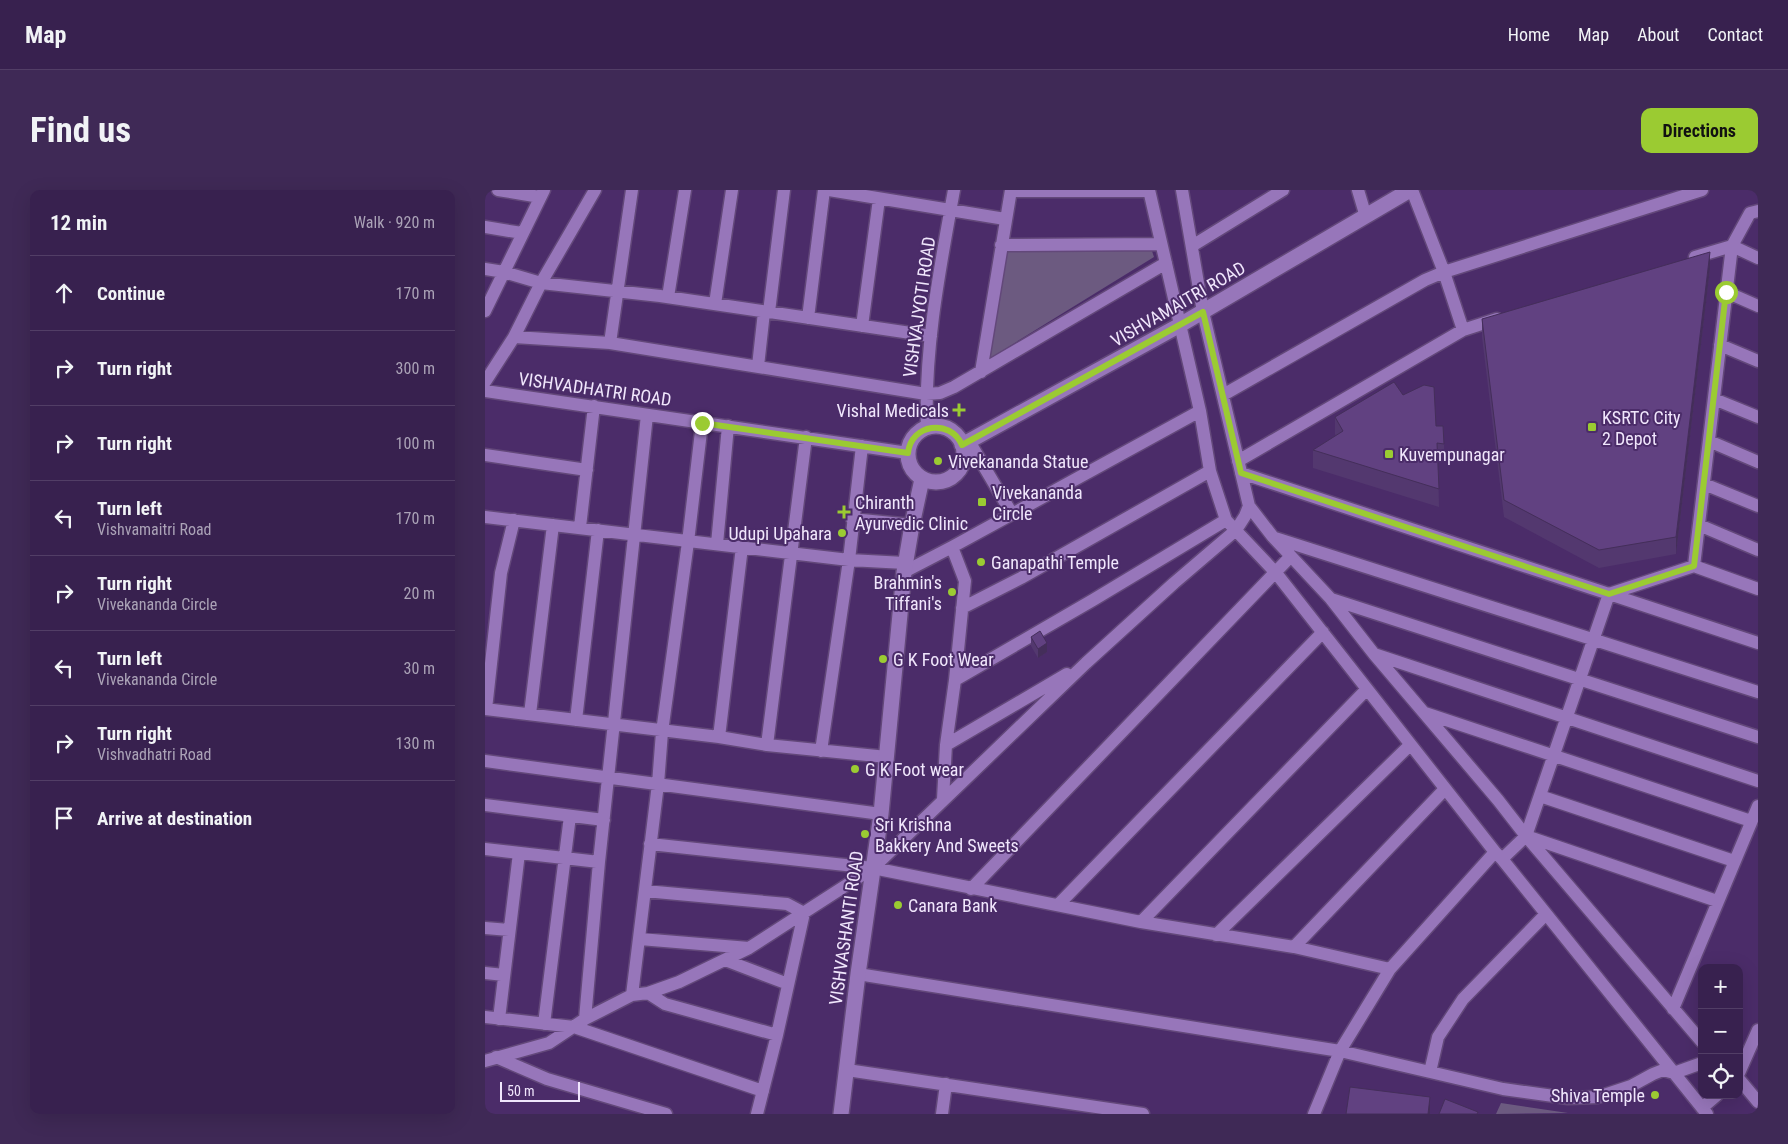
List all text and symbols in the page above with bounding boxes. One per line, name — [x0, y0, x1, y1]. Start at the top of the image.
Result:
text: Map — [25, 21, 66, 49]
text: Home — [1508, 24, 1550, 45]
text: Map — [1578, 24, 1609, 45]
text: About — [1637, 24, 1679, 45]
text: Contact — [1707, 24, 1763, 45]
button: Directions — [1641, 108, 1758, 153]
text: Find us — [30, 110, 131, 151]
text: 12 min — [50, 211, 107, 235]
text: Walk · 920 m — [354, 213, 435, 232]
street label: VISHVAJYOTI ROAD — [899, 235, 939, 379]
street label: VISHVAMAITRI ROAD — [1107, 257, 1249, 351]
icon: ahead — [50, 279, 78, 307]
route start — [1715, 281, 1738, 304]
text: Continue — [97, 282, 165, 305]
text: 170 m — [396, 284, 435, 303]
icon: right — [50, 354, 78, 382]
text: Turn right — [97, 357, 172, 380]
text: 300 m — [396, 359, 435, 378]
street label: VISHVADHATRI ROAD — [517, 368, 673, 410]
place label: Vishal Medicals — [837, 400, 949, 421]
marker: Vishal Medicals — [953, 404, 965, 416]
place label: KSRTC City 2 Depot — [1602, 407, 1681, 449]
route end — [691, 412, 714, 435]
marker: KSRTC City 2 Depot — [1586, 421, 1598, 433]
icon: right — [50, 429, 78, 457]
text: Turn right — [97, 432, 172, 455]
text: 100 m — [396, 434, 435, 453]
place label: Kuvempunagar — [1399, 444, 1505, 465]
marker: Kuvempunagar — [1383, 448, 1395, 460]
place label: Vivekananda Statue — [948, 451, 1088, 472]
marker: Vivekananda Statue — [932, 455, 944, 467]
place label: Vivekananda Circle — [992, 482, 1083, 524]
place label: Chiranth Ayurvedic Clinic — [855, 492, 968, 534]
marker: Vivekananda Circle — [976, 496, 988, 508]
text: Turn left — [97, 497, 162, 520]
icon: left — [50, 504, 78, 532]
marker: Chiranth Ayurvedic Clinic — [837, 505, 851, 519]
text: 170 m — [396, 509, 435, 528]
text: Vishvamaitri Road — [97, 520, 212, 539]
place label: Udupi Upahara — [728, 523, 832, 544]
marker: Udupi Upahara — [836, 527, 848, 539]
place label: Ganapathi Temple — [991, 552, 1119, 573]
marker: Ganapathi Temple — [975, 556, 987, 568]
text: Turn right — [97, 572, 172, 595]
place label: Brahmin's Tiffani's — [874, 572, 942, 614]
icon: right — [50, 579, 78, 607]
text: 20 m — [403, 584, 435, 603]
marker: Brahmin's Tiffani's — [946, 586, 958, 598]
text: Vivekananda Circle — [97, 595, 217, 614]
text: Turn left — [97, 647, 162, 670]
place label: G K Foot Wear — [893, 649, 994, 670]
marker: G K Foot Wear — [877, 653, 889, 665]
icon: left — [50, 654, 78, 682]
text: 30 m — [403, 659, 435, 678]
text: Vivekananda Circle — [97, 670, 217, 689]
text: Turn right — [97, 722, 172, 745]
icon: right — [50, 729, 78, 757]
text: 130 m — [396, 734, 435, 753]
text: Vishvadhatri Road — [97, 745, 211, 764]
place label: G K Foot wear — [865, 759, 964, 780]
marker: G K Foot wear — [849, 763, 861, 775]
icon: arrive — [50, 804, 78, 832]
text: Arrive at destination — [97, 807, 252, 830]
place label: Sri Krishna Bakkery And Sweets — [875, 814, 1019, 856]
marker: Sri Krishna Bakkery And Sweets — [859, 828, 871, 840]
street label: VISHVASHANTI ROAD — [825, 849, 867, 1007]
place label: Canara Bank — [908, 895, 997, 916]
marker: Canara Bank — [892, 899, 904, 911]
map controls — [1698, 964, 1743, 1099]
button: + — [1698, 964, 1743, 1009]
button: − — [1698, 1009, 1743, 1054]
button: locate — [1698, 1054, 1743, 1099]
scale bar — [500, 1079, 580, 1102]
text: 50 m — [507, 1083, 535, 1099]
place label: Shiva Temple — [1551, 1085, 1645, 1106]
marker: Shiva Temple — [1649, 1089, 1661, 1101]

